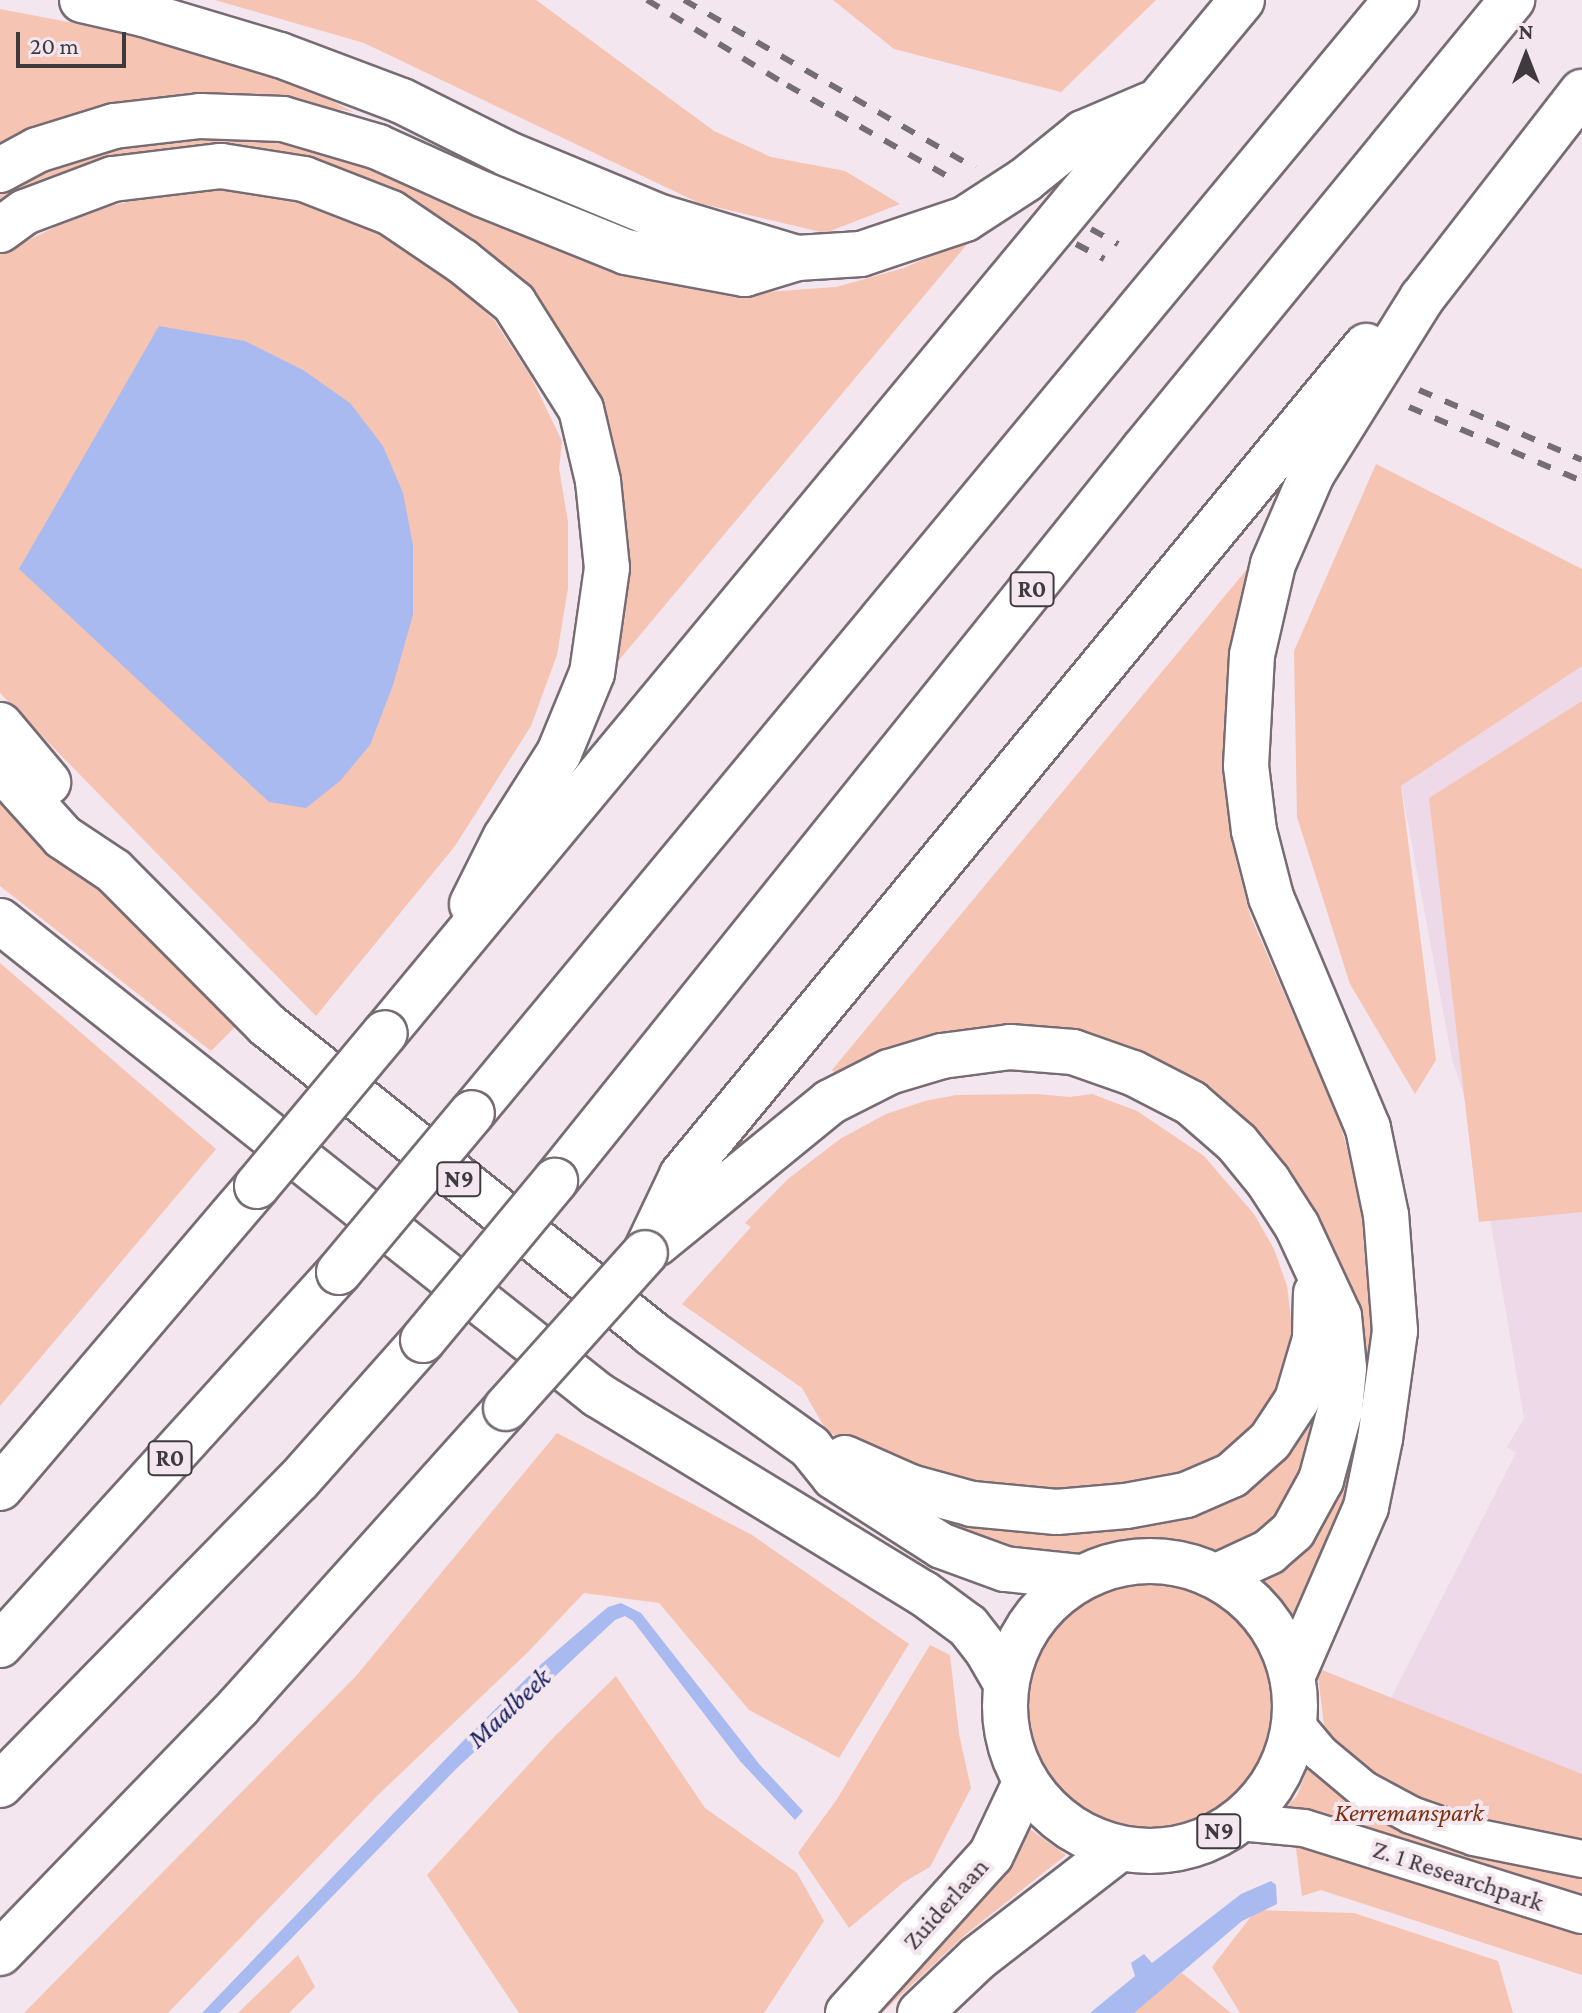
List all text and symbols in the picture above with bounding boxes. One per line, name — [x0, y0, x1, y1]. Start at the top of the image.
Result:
scale bar — [20, 16, 130, 66]
north arrow — [1486, 16, 1566, 96]
text: N — [1519, 19, 1534, 44]
text: 20 m — [30, 32, 79, 59]
road number: R0 — [1008, 569, 1056, 609]
road number: N9 — [435, 1159, 483, 1199]
road number: R0 — [146, 1438, 194, 1478]
water label: Maalbeek — [460, 1661, 558, 1755]
park label: Kerremanspark — [1334, 1797, 1484, 1829]
road number: N9 — [1195, 1811, 1243, 1851]
street label: Z. 1 Researchpark — [1369, 1834, 1547, 1918]
street label: Zuiderlaan — [897, 1852, 995, 1956]

